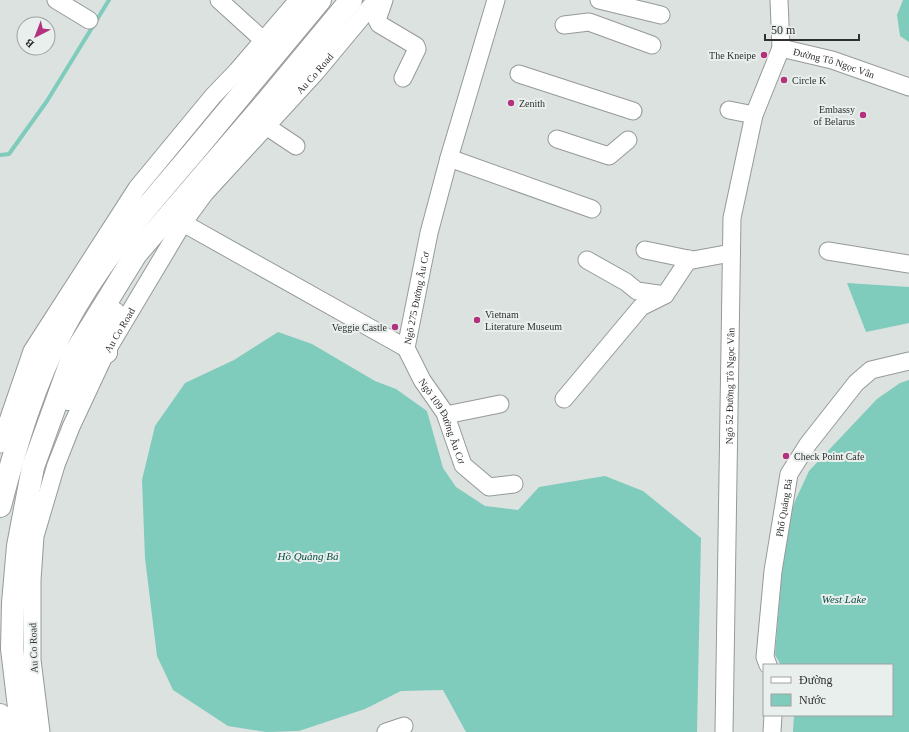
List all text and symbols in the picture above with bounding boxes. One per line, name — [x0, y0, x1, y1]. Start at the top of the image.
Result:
north arrow — [16, 16, 56, 56]
scale bar — [765, 16, 859, 42]
text: 50 m — [771, 23, 796, 37]
text: B — [22, 36, 36, 50]
street label: Đường Tô Ngọc Vân — [792, 46, 876, 81]
place label: The Kneipe — [709, 50, 757, 61]
marker: The Kneipe — [759, 50, 769, 60]
street label: Au Co Road — [294, 51, 335, 96]
marker: Circle K — [779, 75, 789, 85]
place label: Circle K — [792, 75, 827, 86]
marker: Zenith — [506, 98, 516, 108]
place label: Zenith — [519, 98, 545, 109]
place label: Embassy of Belarus — [814, 104, 855, 127]
marker: Embassy of Belarus — [858, 110, 868, 120]
street label: Ngõ 275 Đường Âu Cơ — [402, 250, 431, 345]
street label: Au Co Road — [102, 306, 137, 355]
place label: Vietnam Literature Museum — [485, 309, 562, 332]
marker: Vietnam Literature Museum — [472, 315, 482, 325]
place label: Veggie Castle — [332, 322, 388, 333]
marker: Veggie Castle — [390, 322, 400, 332]
street label: Ngõ 52 Đường Tô Ngọc Vân — [723, 328, 736, 445]
street label: Ngõ 109 Đường Âu Cơ — [417, 376, 467, 466]
marker: Check Point Cafe — [781, 451, 791, 461]
place label: Check Point Cafe — [794, 451, 865, 462]
street label: Phố Quảng Bá — [774, 478, 794, 538]
water label: Hồ Quảng Bá — [276, 550, 339, 562]
water label: West Lake — [822, 593, 866, 605]
street label: Au Co Road — [27, 623, 40, 673]
legend — [763, 664, 893, 716]
text: Đường — [799, 673, 833, 687]
text: Nước — [799, 693, 826, 707]

